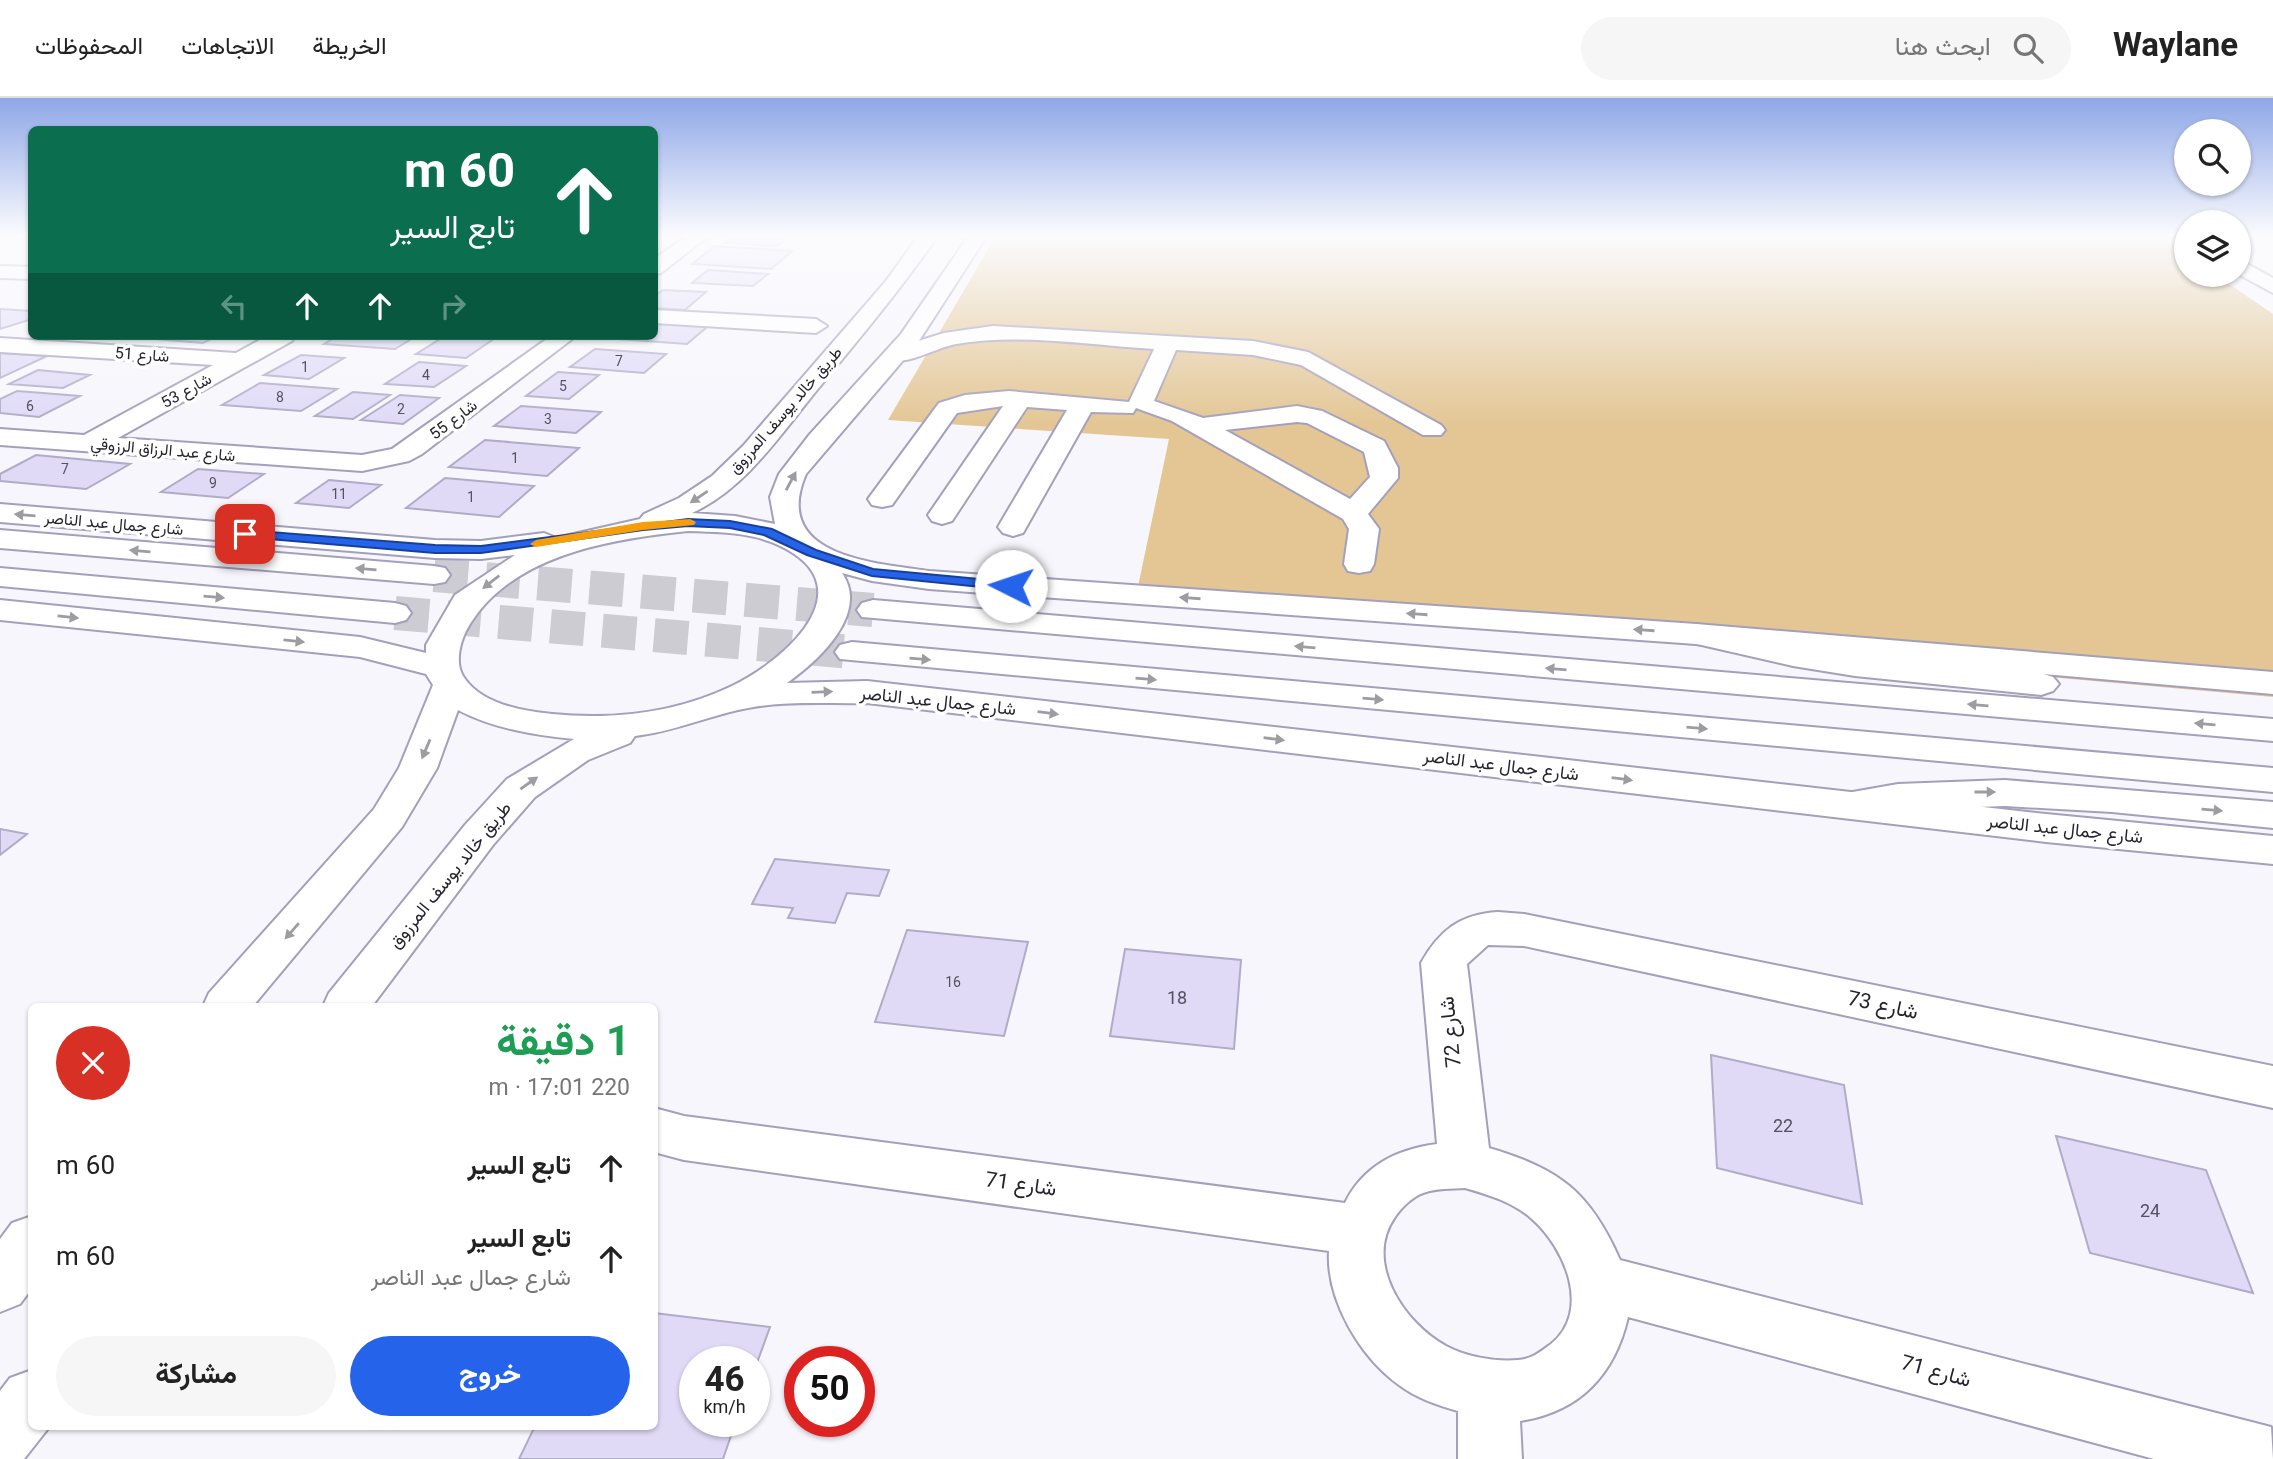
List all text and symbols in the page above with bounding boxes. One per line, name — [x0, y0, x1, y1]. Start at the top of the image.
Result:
search box — [1581, 17, 2071, 80]
text: Waylane — [2113, 22, 2238, 74]
text: ابحث هنا — [1895, 28, 1991, 69]
text: المحفوظات — [35, 29, 143, 67]
text: الاتجاهات — [181, 29, 274, 67]
text: الخريطة — [312, 29, 387, 67]
icon: search — [2009, 29, 2047, 67]
map controls — [2174, 119, 2251, 287]
button: search — [2174, 119, 2251, 196]
text: 60 m — [404, 137, 515, 213]
icon: ahead — [539, 154, 630, 245]
text: تابع السير — [390, 205, 515, 255]
button: layers — [2174, 210, 2251, 287]
icon: left — [215, 287, 253, 325]
icon: ahead — [288, 287, 326, 325]
icon: ahead — [361, 287, 399, 325]
icon: right — [434, 287, 472, 325]
street label: شارع 51 — [114, 342, 170, 371]
street label: طريق خالد يوسف المرزوق — [724, 342, 850, 481]
house number: 7 — [615, 352, 623, 374]
house number: 1 — [301, 358, 309, 380]
house number: 4 — [422, 366, 430, 388]
street label: شارع 53 — [157, 368, 217, 416]
house number: 5 — [559, 377, 567, 399]
house number: 8 — [276, 388, 284, 410]
street label: شارع 55 — [425, 395, 484, 447]
house number: 6 — [26, 397, 34, 419]
house number: 2 — [397, 400, 405, 422]
house number: 3 — [544, 410, 552, 432]
street label: شارع عبد الرزاق الرزوقي — [89, 433, 236, 470]
house number: 1 — [511, 449, 519, 471]
house number: 7 — [61, 460, 69, 482]
one-way arrow — [785, 471, 797, 491]
house number: 9 — [209, 474, 217, 496]
house number: 11 — [331, 485, 347, 507]
house number: 1 — [467, 488, 475, 510]
one-way arrow — [690, 490, 708, 504]
pin — [215, 504, 275, 564]
street label: شارع جمال عبد الناصر — [42, 507, 184, 544]
one-way arrow — [13, 509, 35, 520]
icon: arrive — [226, 515, 264, 553]
one-way arrow — [128, 545, 150, 556]
position arrow — [974, 549, 1048, 623]
one-way arrow — [355, 563, 377, 574]
one-way arrow — [483, 575, 501, 590]
one-way arrow — [204, 591, 226, 602]
one-way arrow — [1178, 592, 1200, 603]
one-way arrow — [1405, 608, 1427, 619]
one-way arrow — [57, 612, 79, 623]
one-way arrow — [1632, 624, 1654, 635]
one-way arrow — [283, 635, 305, 646]
one-way arrow — [1294, 641, 1316, 652]
one-way arrow — [909, 653, 931, 664]
one-way arrow — [1545, 663, 1567, 674]
one-way arrow — [1135, 674, 1157, 685]
street label: شارع جمال عبد الناصر — [857, 681, 1017, 725]
one-way arrow — [811, 687, 833, 698]
one-way arrow — [1362, 694, 1384, 705]
one-way arrow — [1967, 699, 1989, 710]
one-way arrow — [1038, 708, 1060, 719]
one-way arrow — [2194, 718, 2216, 729]
one-way arrow — [1686, 723, 1708, 734]
one-way arrow — [1264, 734, 1286, 745]
one-way arrow — [420, 739, 431, 760]
street label: شارع جمال عبد الناصر — [1420, 743, 1580, 790]
one-way arrow — [1611, 774, 1633, 785]
one-way arrow — [520, 776, 538, 790]
one-way arrow — [1975, 786, 1997, 798]
street label: طريق خالد يوسف المرزوق — [383, 797, 520, 956]
one-way arrow — [2201, 805, 2223, 816]
street label: شارع جمال عبد الناصر — [1984, 809, 2144, 853]
one-way arrow — [285, 923, 300, 940]
house number: 16 — [945, 973, 961, 995]
street label: شارع 73 — [1844, 983, 1921, 1030]
house number: 18 — [1167, 986, 1187, 1014]
street label: شارع 72 — [1431, 995, 1472, 1069]
text: 1 دقيقة — [496, 1012, 630, 1078]
button: close — [56, 1026, 130, 1100]
text: 220 m · 17:01 — [489, 1071, 630, 1107]
house number: 22 — [1773, 1114, 1793, 1142]
text: 60 m — [56, 1147, 115, 1188]
text: تابع السير — [467, 1147, 571, 1188]
icon: ahead — [592, 1149, 630, 1187]
street label: شارع 71 — [983, 1164, 1058, 1207]
house number: 24 — [2140, 1199, 2160, 1227]
text: تابع السير — [467, 1220, 571, 1261]
text: 60 m — [56, 1238, 115, 1279]
icon: ahead — [592, 1240, 630, 1278]
text: شارع جمال عبد الناصر — [371, 1261, 571, 1297]
button: مشاركة — [56, 1336, 336, 1416]
button: خروج — [350, 1336, 630, 1416]
speed limit sign: 50 — [784, 1346, 875, 1437]
street label: شارع 71 — [1897, 1347, 1974, 1398]
text: 46 — [704, 1355, 745, 1410]
text: km/h — [703, 1395, 746, 1423]

